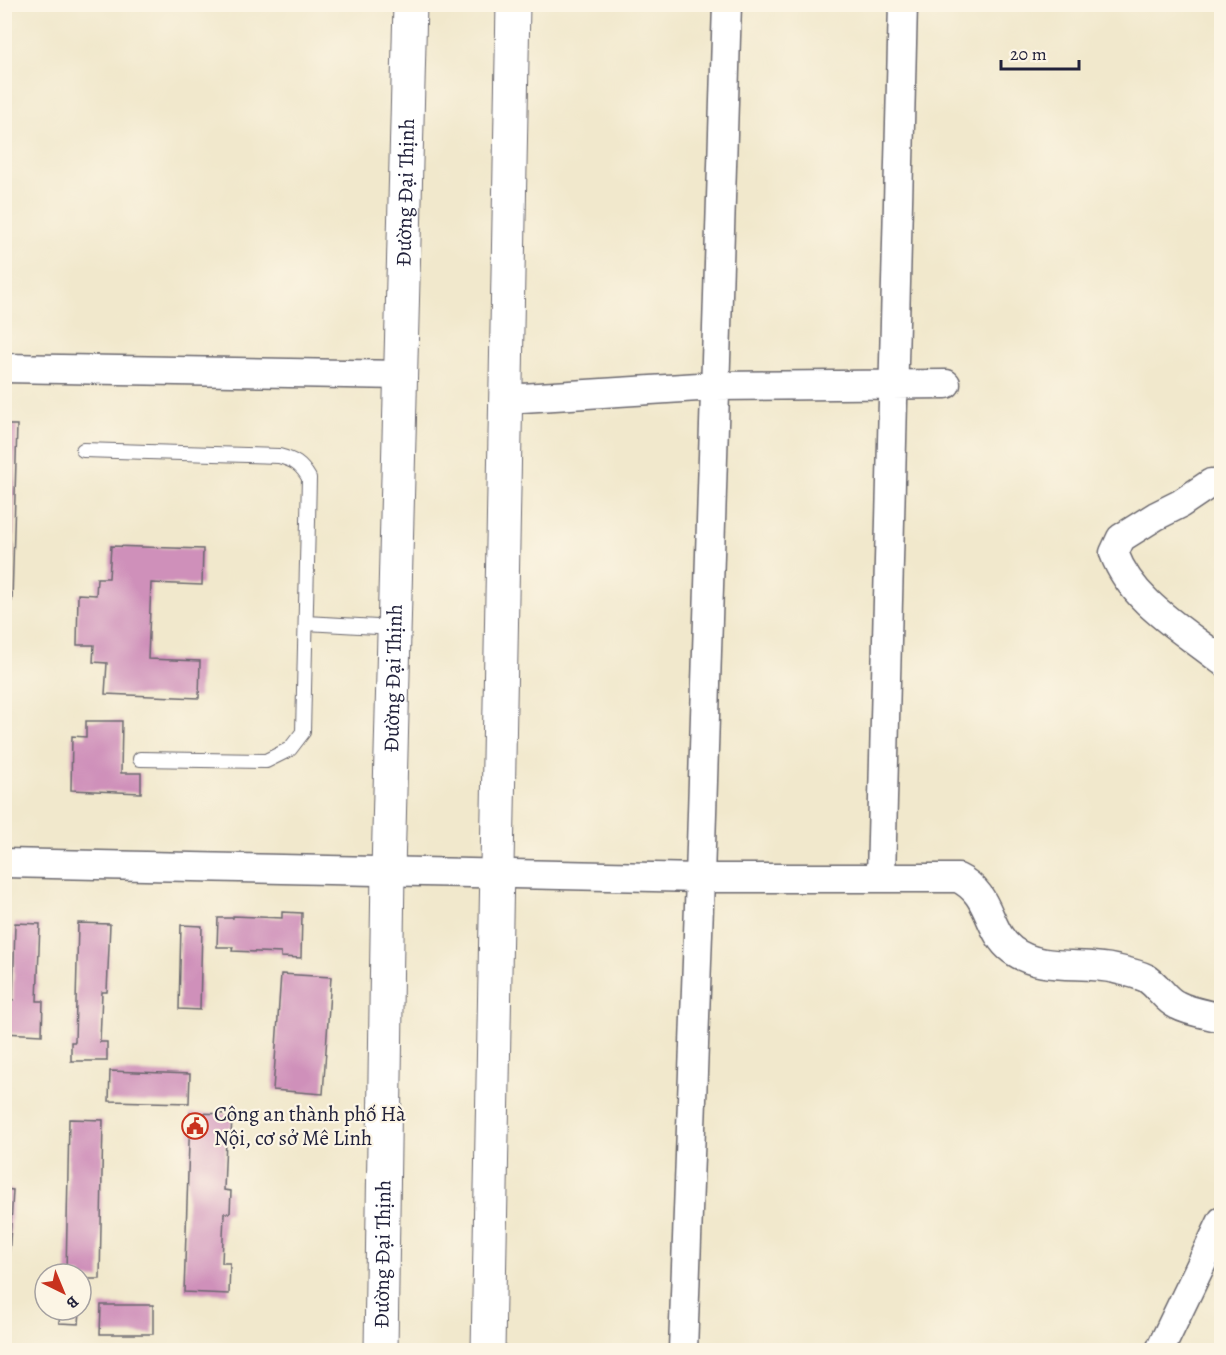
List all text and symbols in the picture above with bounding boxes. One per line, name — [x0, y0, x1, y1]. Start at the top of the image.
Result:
scale bar — [1001, 33, 1079, 71]
text: 20 m — [1010, 42, 1047, 66]
street label: Đường Đại Thịnh — [389, 118, 421, 267]
street label: Đường Đại Thịnh — [377, 604, 409, 752]
place label: Công an thành phố Hà Nội, cơ sở Mê Linh — [214, 1100, 406, 1152]
public building icon: Công an thành phố Hà Nội, cơ sở Mê Linh — [180, 1111, 210, 1141]
street label: Đường Đại Thịnh — [367, 1180, 397, 1328]
north arrow — [33, 1262, 93, 1322]
text: B — [61, 1291, 84, 1314]

